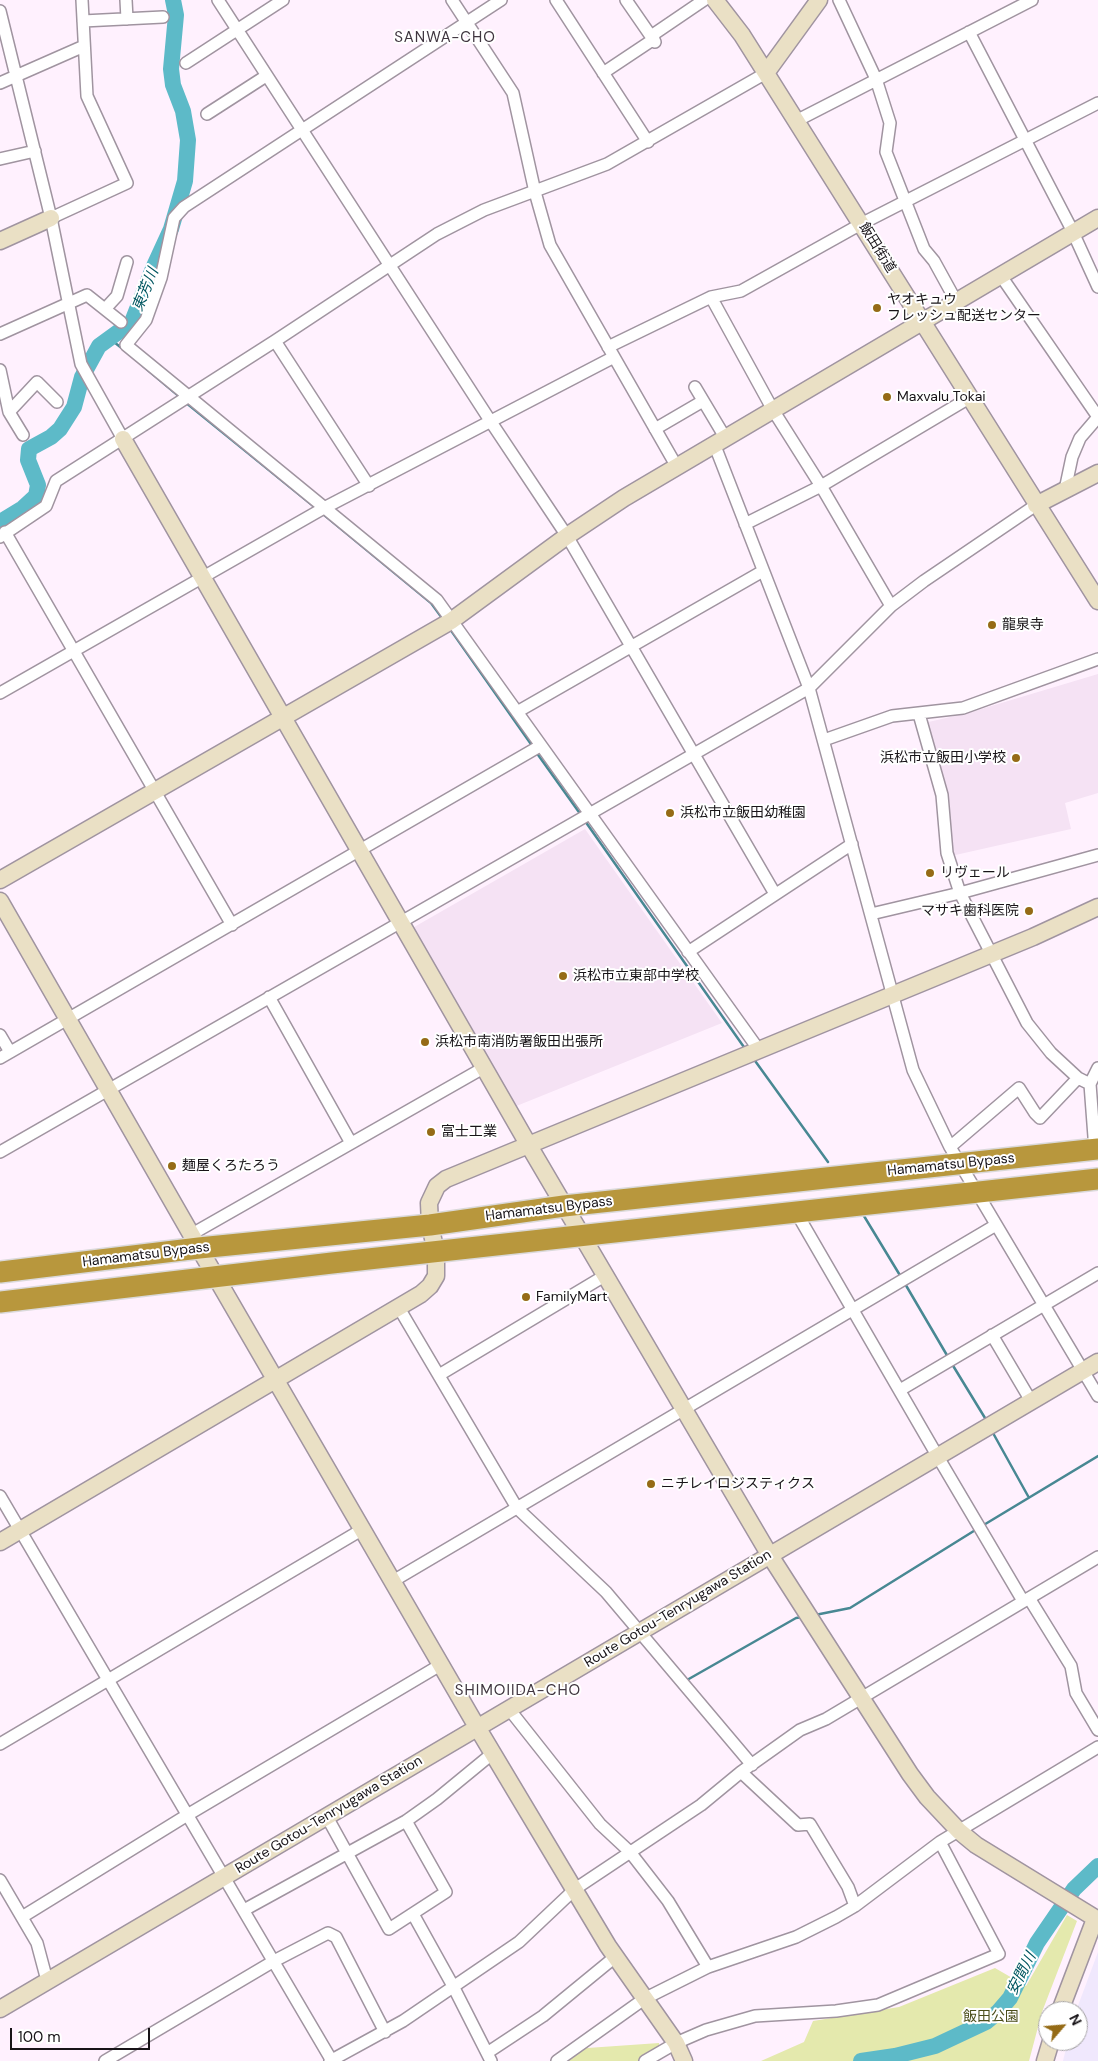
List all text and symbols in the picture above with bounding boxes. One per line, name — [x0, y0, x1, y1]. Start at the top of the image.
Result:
district label: SANWA-CHO — [393, 29, 497, 47]
street label: 飯田街道 — [855, 220, 899, 276]
water label: 東芳川 — [129, 266, 163, 314]
place label: ヤオキュウ フレッシュ配送センター — [887, 292, 1041, 324]
marker: ヤオキュウ フレッシュ配送センター — [871, 302, 883, 314]
place label: Maxvalu Tokai — [897, 389, 986, 405]
marker: Maxvalu Tokai — [881, 391, 893, 403]
place label: 龍泉寺 — [1002, 617, 1044, 633]
marker: 龍泉寺 — [986, 619, 998, 631]
place label: 浜松市立飯田小学校 — [880, 750, 1006, 766]
marker: 浜松市立飯田小学校 — [1010, 752, 1022, 764]
place label: 浜松市立飯田幼稚園 — [680, 805, 806, 821]
marker: 浜松市立飯田幼稚園 — [664, 807, 676, 819]
place label: リヴェール — [940, 865, 1010, 881]
marker: リヴェール — [924, 867, 936, 879]
place label: マサキ歯科医院 — [921, 903, 1019, 919]
marker: マサキ歯科医院 — [1023, 905, 1035, 917]
place label: 浜松市立東部中学校 — [573, 968, 699, 984]
marker: 浜松市立東部中学校 — [557, 970, 569, 982]
place label: 浜松市南消防署飯田出張所 — [435, 1034, 603, 1050]
marker: 浜松市南消防署飯田出張所 — [419, 1036, 431, 1048]
place label: 富士工業 — [441, 1124, 497, 1140]
marker: 富士工業 — [425, 1126, 437, 1138]
street label: Hamamatsu Bypass — [886, 1150, 1016, 1180]
place label: 麺屋くろたろう — [182, 1158, 280, 1174]
marker: 麺屋くろたろう — [166, 1160, 178, 1172]
street label: Hamamatsu Bypass — [484, 1193, 614, 1225]
street label: Hamamatsu Bypass — [81, 1239, 211, 1271]
place label: FamilyMart — [536, 1289, 607, 1305]
marker: FamilyMart — [520, 1291, 532, 1303]
place label: ニチレイロジスティクス — [661, 1476, 815, 1492]
marker: ニチレイロジスティクス — [645, 1478, 657, 1490]
street label: Route Gotou-Tenryugawa Station — [581, 1546, 775, 1672]
district label: SHIMOIIDA-CHO — [453, 1682, 583, 1700]
street label: Route Gotou-Tenryugawa Station — [232, 1752, 426, 1878]
water label: 安間川 — [1004, 1950, 1040, 1998]
north arrow — [1038, 2001, 1088, 2051]
park label: 飯田公園 — [963, 2009, 1019, 2025]
text: N — [1065, 2011, 1086, 2028]
scale bar — [12, 2018, 152, 2050]
text: 100 m — [18, 2027, 61, 2047]

